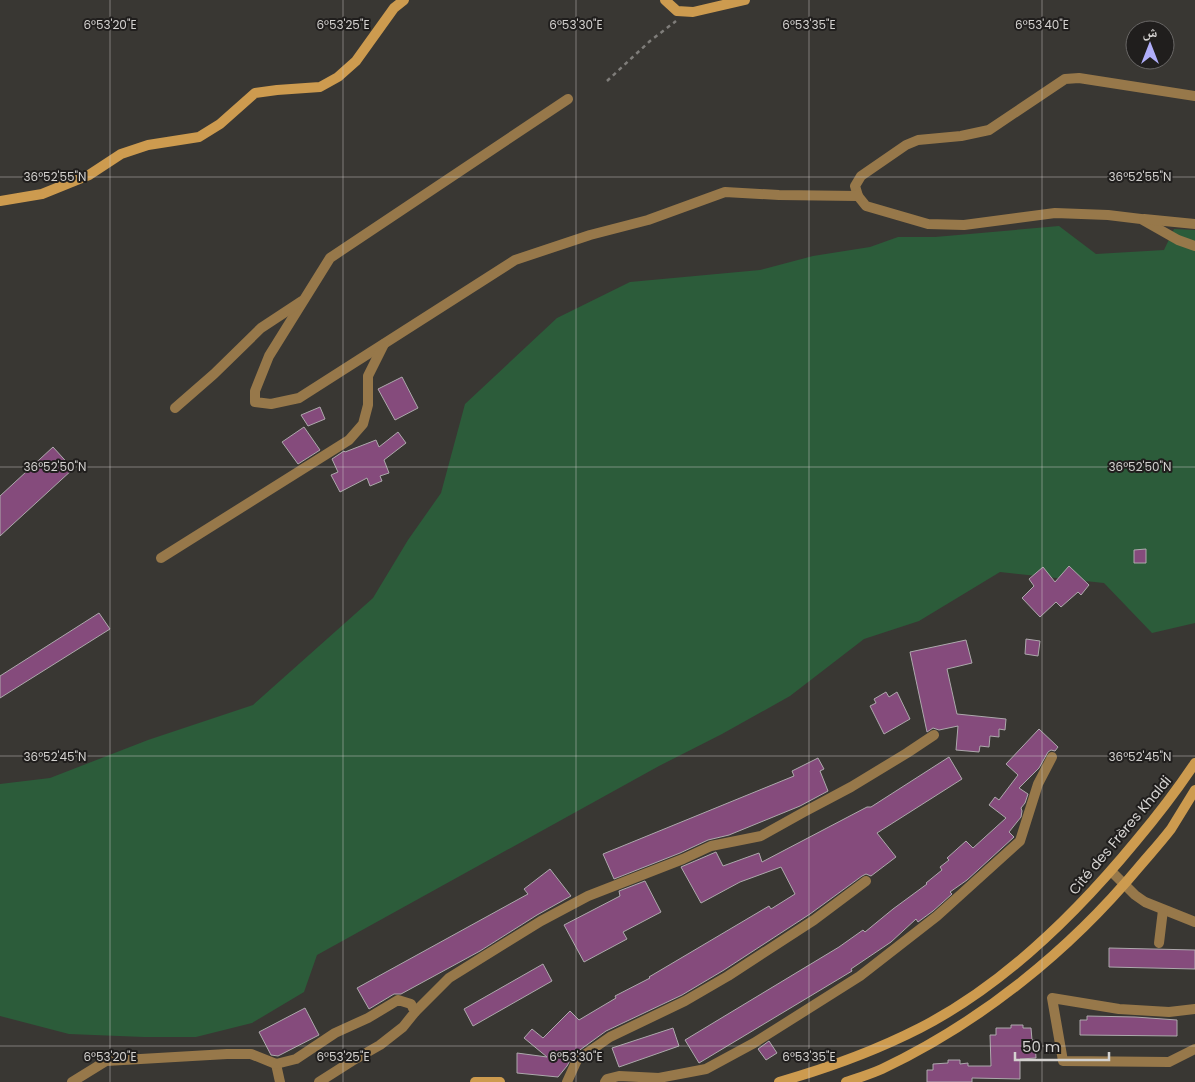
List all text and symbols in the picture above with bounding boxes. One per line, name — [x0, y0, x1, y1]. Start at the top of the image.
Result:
text: 6°53'20"E — [83, 16, 137, 33]
text: 6°53'25"E — [316, 16, 370, 33]
text: 6°53'30"E — [549, 16, 603, 33]
text: 6°53'35"E — [782, 16, 836, 33]
text: 6°53'40"E — [1015, 16, 1069, 33]
north arrow — [1125, 20, 1175, 70]
text: ش — [1143, 22, 1158, 42]
text: 36°52'55"N — [24, 168, 86, 185]
text: 36°52'55"N — [1109, 168, 1171, 185]
text: 36°52'50"N — [24, 458, 86, 475]
text: 36°52'50"N — [1109, 458, 1171, 475]
text: 36°52'45"N — [24, 748, 86, 765]
text: 36°52'45"N — [1109, 748, 1171, 765]
street label: Cité des Frères Khaldi — [1064, 771, 1176, 899]
scale bar — [1015, 1030, 1109, 1062]
text: 50 m — [1022, 1036, 1060, 1057]
text: 6°53'20"E — [83, 1048, 137, 1065]
text: 6°53'25"E — [316, 1048, 370, 1065]
text: 6°53'30"E — [549, 1048, 603, 1065]
text: 6°53'35"E — [782, 1048, 836, 1065]

